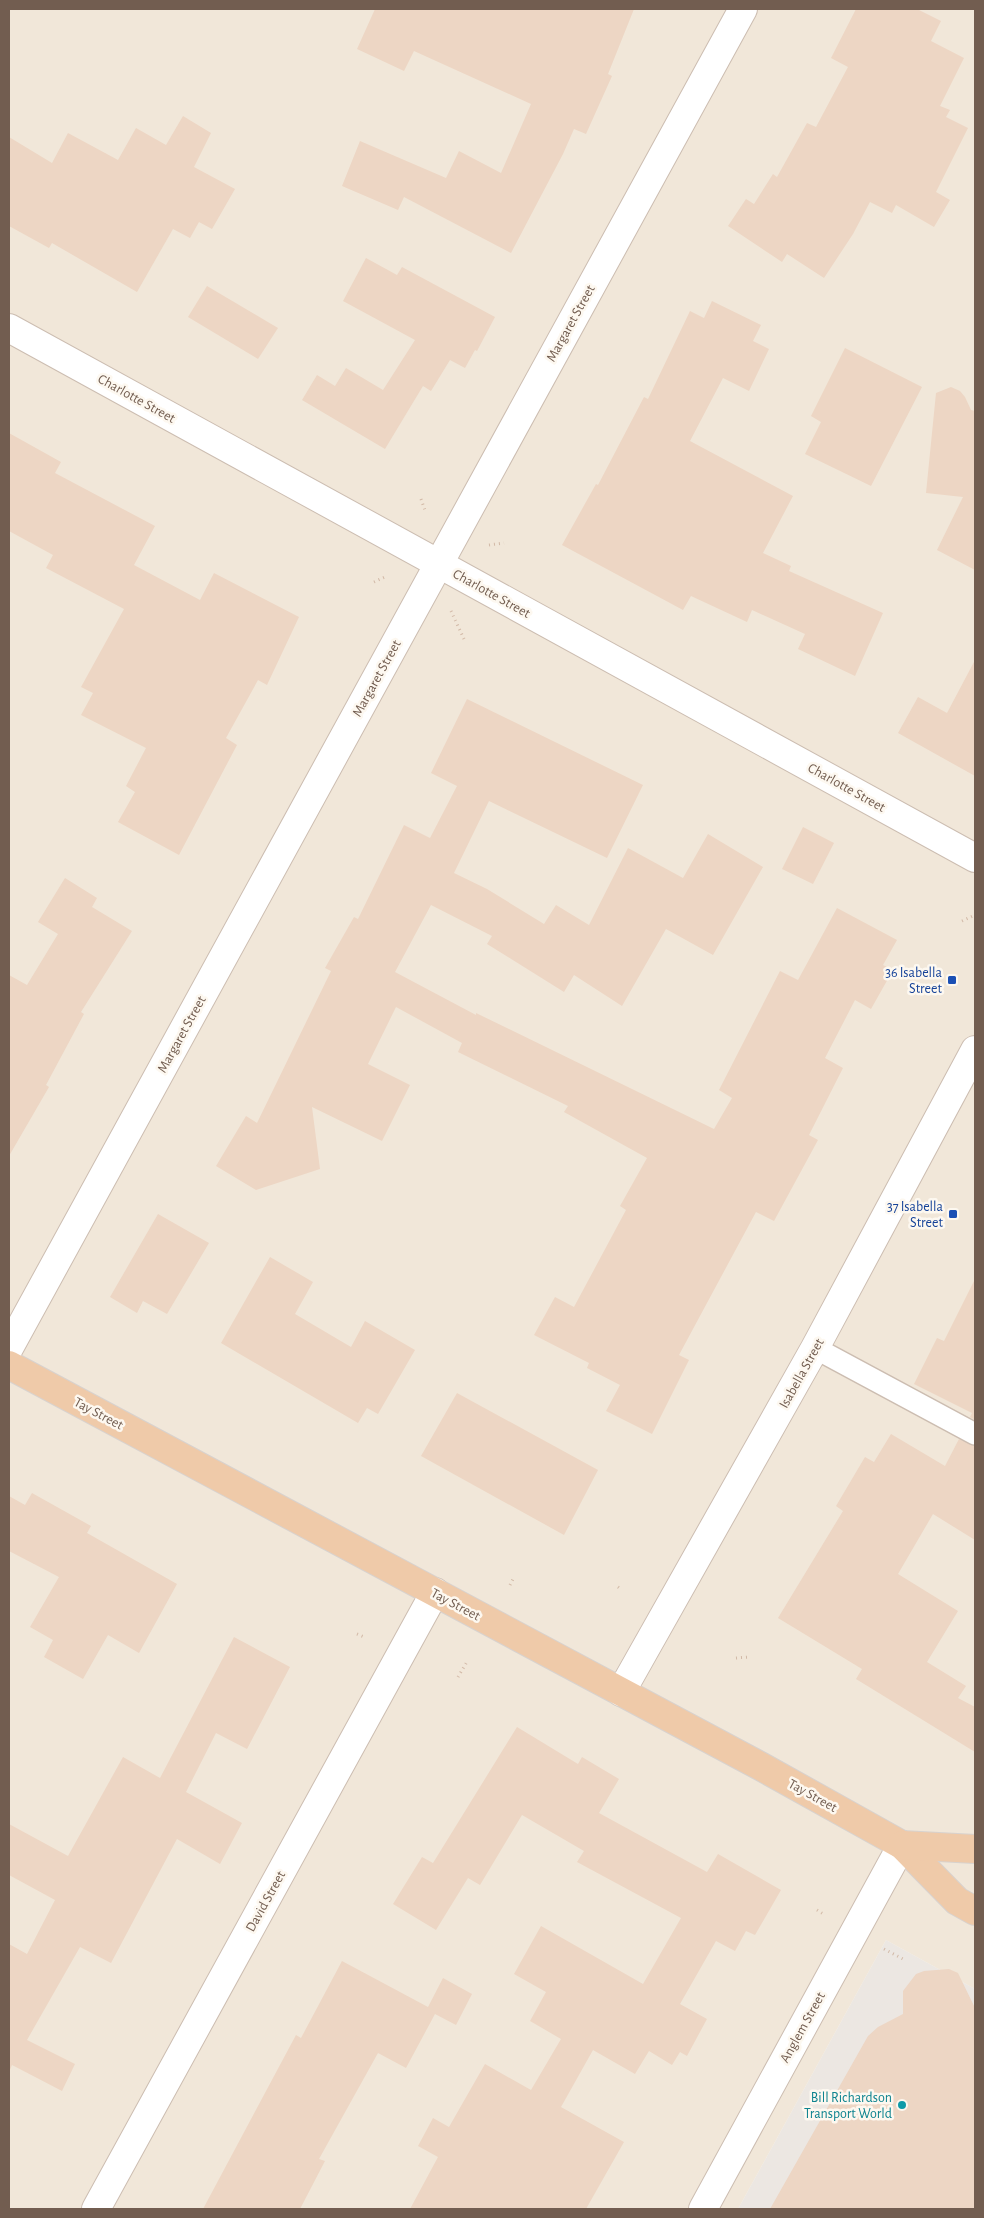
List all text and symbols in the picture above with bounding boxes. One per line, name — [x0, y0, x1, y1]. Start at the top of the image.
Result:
street label: Margaret Street — [544, 282, 598, 364]
street label: Charlotte Street — [95, 372, 178, 426]
street label: Charlotte Street — [450, 567, 533, 621]
street label: Margaret Street — [350, 637, 404, 719]
street label: Charlotte Street — [805, 761, 888, 815]
place label: 36 Isabella Street — [885, 966, 943, 996]
marker: 36 Isabella Street — [946, 974, 958, 986]
street label: Margaret Street — [155, 993, 209, 1075]
place label: 37 Isabella Street — [887, 1200, 944, 1230]
marker: 37 Isabella Street — [947, 1208, 959, 1220]
street label: Isabella Street — [777, 1336, 827, 1411]
street label: Tay Street — [72, 1395, 126, 1433]
street label: Tay Street — [429, 1586, 483, 1624]
street label: Tay Street — [786, 1777, 840, 1815]
street label: David Street — [243, 1868, 289, 1934]
street label: Anglem Street — [778, 1989, 828, 2065]
place label: Bill Richardson Transport World — [804, 2091, 892, 2121]
marker: Bill Richardson Transport World — [896, 2099, 908, 2111]

